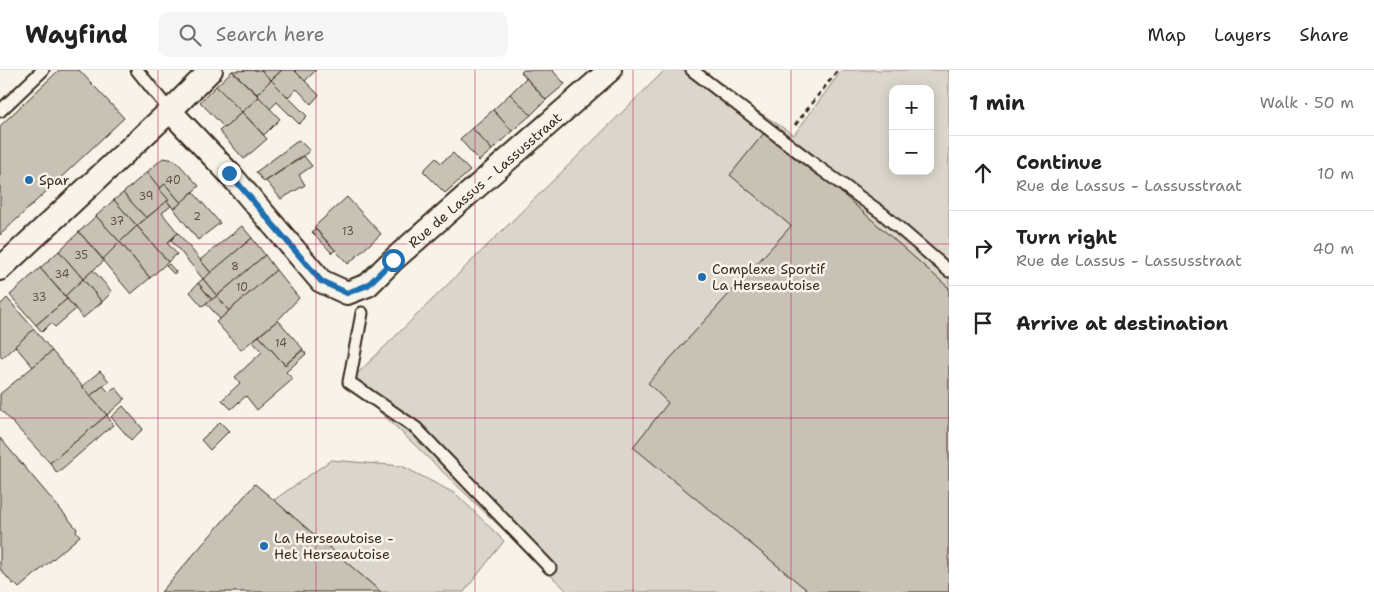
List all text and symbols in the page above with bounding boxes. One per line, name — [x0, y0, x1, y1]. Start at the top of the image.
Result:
search box — [158, 12, 508, 57]
text: Wayfind — [25, 19, 128, 51]
icon: search — [176, 21, 204, 49]
text: Search here — [216, 22, 324, 47]
text: Map — [1148, 23, 1186, 47]
text: Layers — [1214, 23, 1271, 47]
text: Share — [1299, 23, 1349, 47]
map controls — [889, 85, 934, 175]
button: + — [889, 85, 934, 130]
text: 1 min — [969, 89, 1025, 117]
text: Walk · 50 m — [1260, 92, 1354, 113]
street label: Rue de Lassus - Lassusstraat — [404, 108, 566, 252]
button: − — [889, 130, 934, 175]
text: Continue — [1016, 150, 1102, 175]
icon: ahead — [969, 159, 997, 187]
route end — [218, 162, 241, 185]
text: 10 m — [1317, 163, 1354, 184]
place label: Spar — [39, 171, 70, 189]
house number: 40 — [165, 173, 181, 188]
marker: Spar — [23, 174, 35, 186]
text: Rue de Lassus - Lassusstraat — [1016, 175, 1242, 196]
house number: 39 — [139, 189, 153, 204]
house number: 2 — [193, 209, 201, 224]
house number: 37 — [110, 214, 125, 229]
house number: 13 — [342, 224, 354, 239]
text: Turn right — [1016, 225, 1117, 250]
icon: right — [969, 234, 997, 262]
text: 40 m — [1312, 238, 1354, 259]
house number: 35 — [74, 248, 88, 263]
route start — [382, 249, 405, 272]
text: Rue de Lassus - Lassusstraat — [1016, 250, 1242, 271]
house number: 8 — [231, 259, 239, 274]
place label: Complexe Sportif La Herseautoise — [712, 260, 826, 294]
house number: 34 — [55, 267, 70, 282]
marker: Complexe Sportif La Herseautoise — [696, 271, 708, 283]
house number: 10 — [236, 280, 248, 295]
house number: 33 — [32, 290, 46, 305]
icon: arrive — [969, 309, 997, 337]
text: Arrive at destination — [1016, 311, 1228, 336]
house number: 14 — [275, 336, 287, 351]
place label: La Herseautoise - Het Herseautoise — [274, 529, 394, 563]
marker: La Herseautoise - Het Herseautoise — [258, 540, 270, 552]

